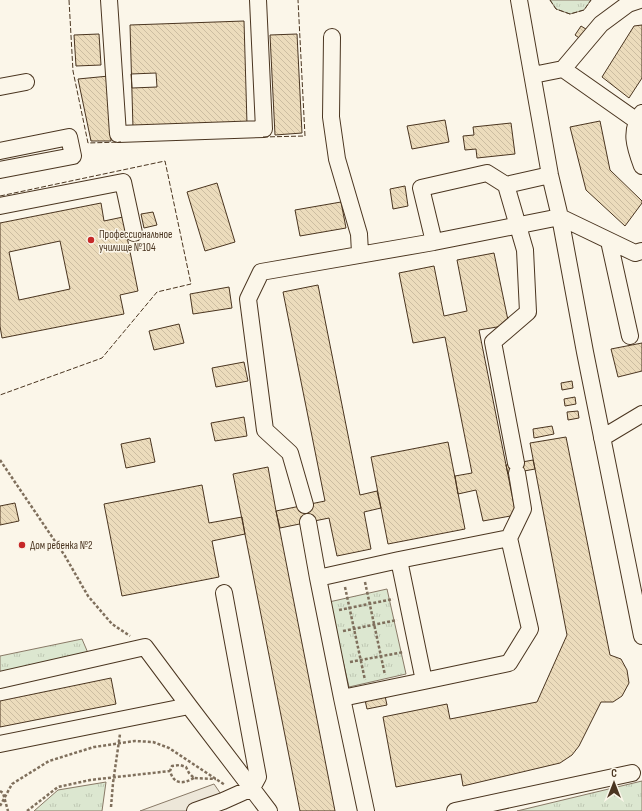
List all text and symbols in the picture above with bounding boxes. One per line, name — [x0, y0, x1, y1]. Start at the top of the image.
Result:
place label: Профессиональное училище №104 — [99, 228, 173, 254]
marker: Профессиональное училище №104 — [86, 235, 96, 245]
place label: Дом ребенка №2 — [30, 539, 93, 552]
marker: Дом ребенка №2 — [17, 540, 27, 550]
north arrow — [594, 763, 634, 803]
text: С — [611, 767, 617, 780]

